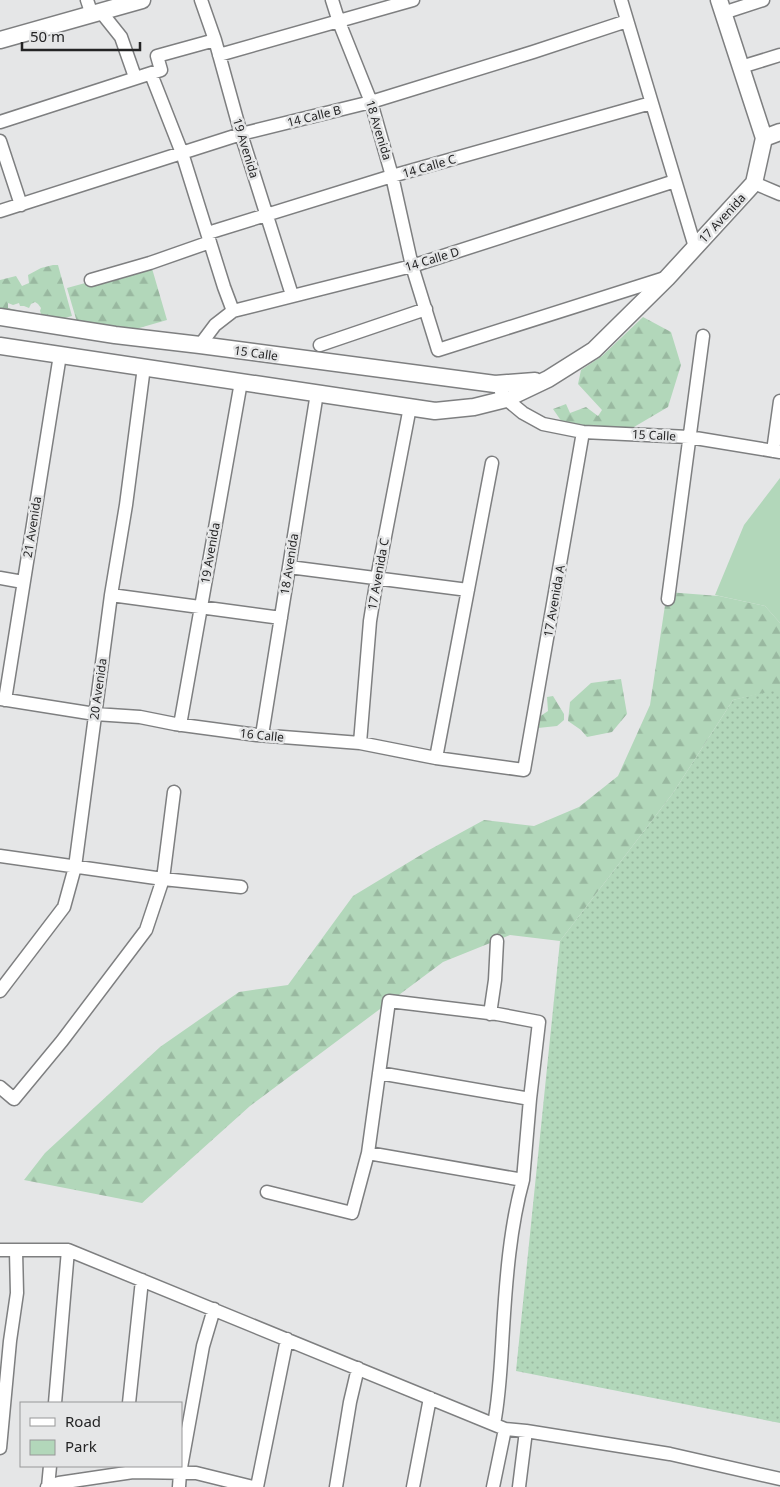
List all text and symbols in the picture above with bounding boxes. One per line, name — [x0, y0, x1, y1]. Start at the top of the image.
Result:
scale bar — [22, 20, 140, 52]
text: 50 m — [30, 26, 65, 46]
street label: 18 Avenida — [362, 98, 396, 162]
street label: 14 Calle B — [285, 101, 343, 131]
street label: 19 Avenida — [229, 116, 263, 180]
street label: 14 Calle C — [400, 150, 458, 182]
street label: 17 Avenida — [695, 190, 749, 246]
street label: 14 Calle D — [403, 243, 461, 275]
street label: 15 Calle — [233, 342, 279, 365]
street label: 15 Calle — [632, 425, 677, 445]
street label: 21 Avenida — [19, 495, 45, 559]
street label: 19 Avenida — [196, 521, 224, 585]
street label: 18 Avenida — [276, 532, 302, 596]
street label: 17 Avenida C — [363, 536, 393, 611]
street label: 17 Avenida A — [539, 563, 569, 638]
street label: 20 Avenida — [85, 657, 111, 721]
street label: 16 Calle — [239, 724, 285, 746]
legend — [20, 1402, 182, 1467]
text: Road — [65, 1411, 101, 1431]
text: Park — [65, 1436, 97, 1456]

